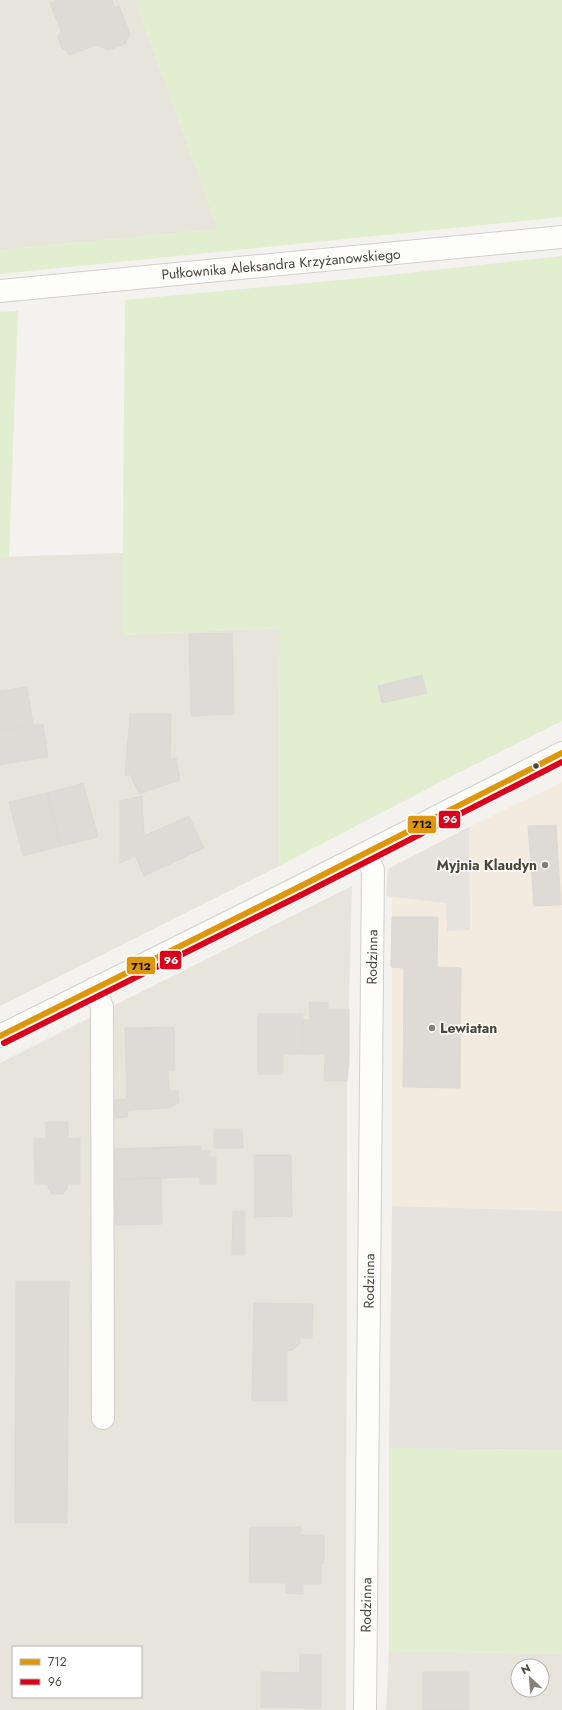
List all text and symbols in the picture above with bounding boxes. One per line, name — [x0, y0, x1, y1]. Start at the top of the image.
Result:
street label: Pułkownika Aleksandra Krzyżanowskiego — [161, 244, 402, 284]
unlabelled marker — [531, 761, 541, 771]
line badge: 96 — [438, 810, 461, 829]
text: 96 — [443, 811, 457, 827]
line badge: 712 — [407, 815, 437, 834]
text: 712 — [412, 816, 432, 832]
place label: Myjnia Klaudyn — [437, 855, 537, 875]
marker: Myjnia Klaudyn — [540, 860, 550, 870]
street label: Rodzinna — [362, 929, 382, 985]
line badge: 96 — [159, 950, 182, 970]
text: 96 — [164, 952, 178, 968]
line badge: 712 — [126, 956, 156, 975]
text: 712 — [131, 958, 151, 974]
place label: Lewiatan — [440, 1018, 497, 1038]
marker: Lewiatan — [427, 1023, 437, 1033]
street label: Rodzinna — [359, 1253, 379, 1309]
street label: Rodzinna — [356, 1577, 376, 1633]
legend — [12, 1646, 142, 1698]
text: 712 — [48, 1653, 67, 1671]
north arrow — [510, 1658, 550, 1698]
text: N — [518, 1660, 533, 1678]
text: 96 — [48, 1673, 62, 1691]

